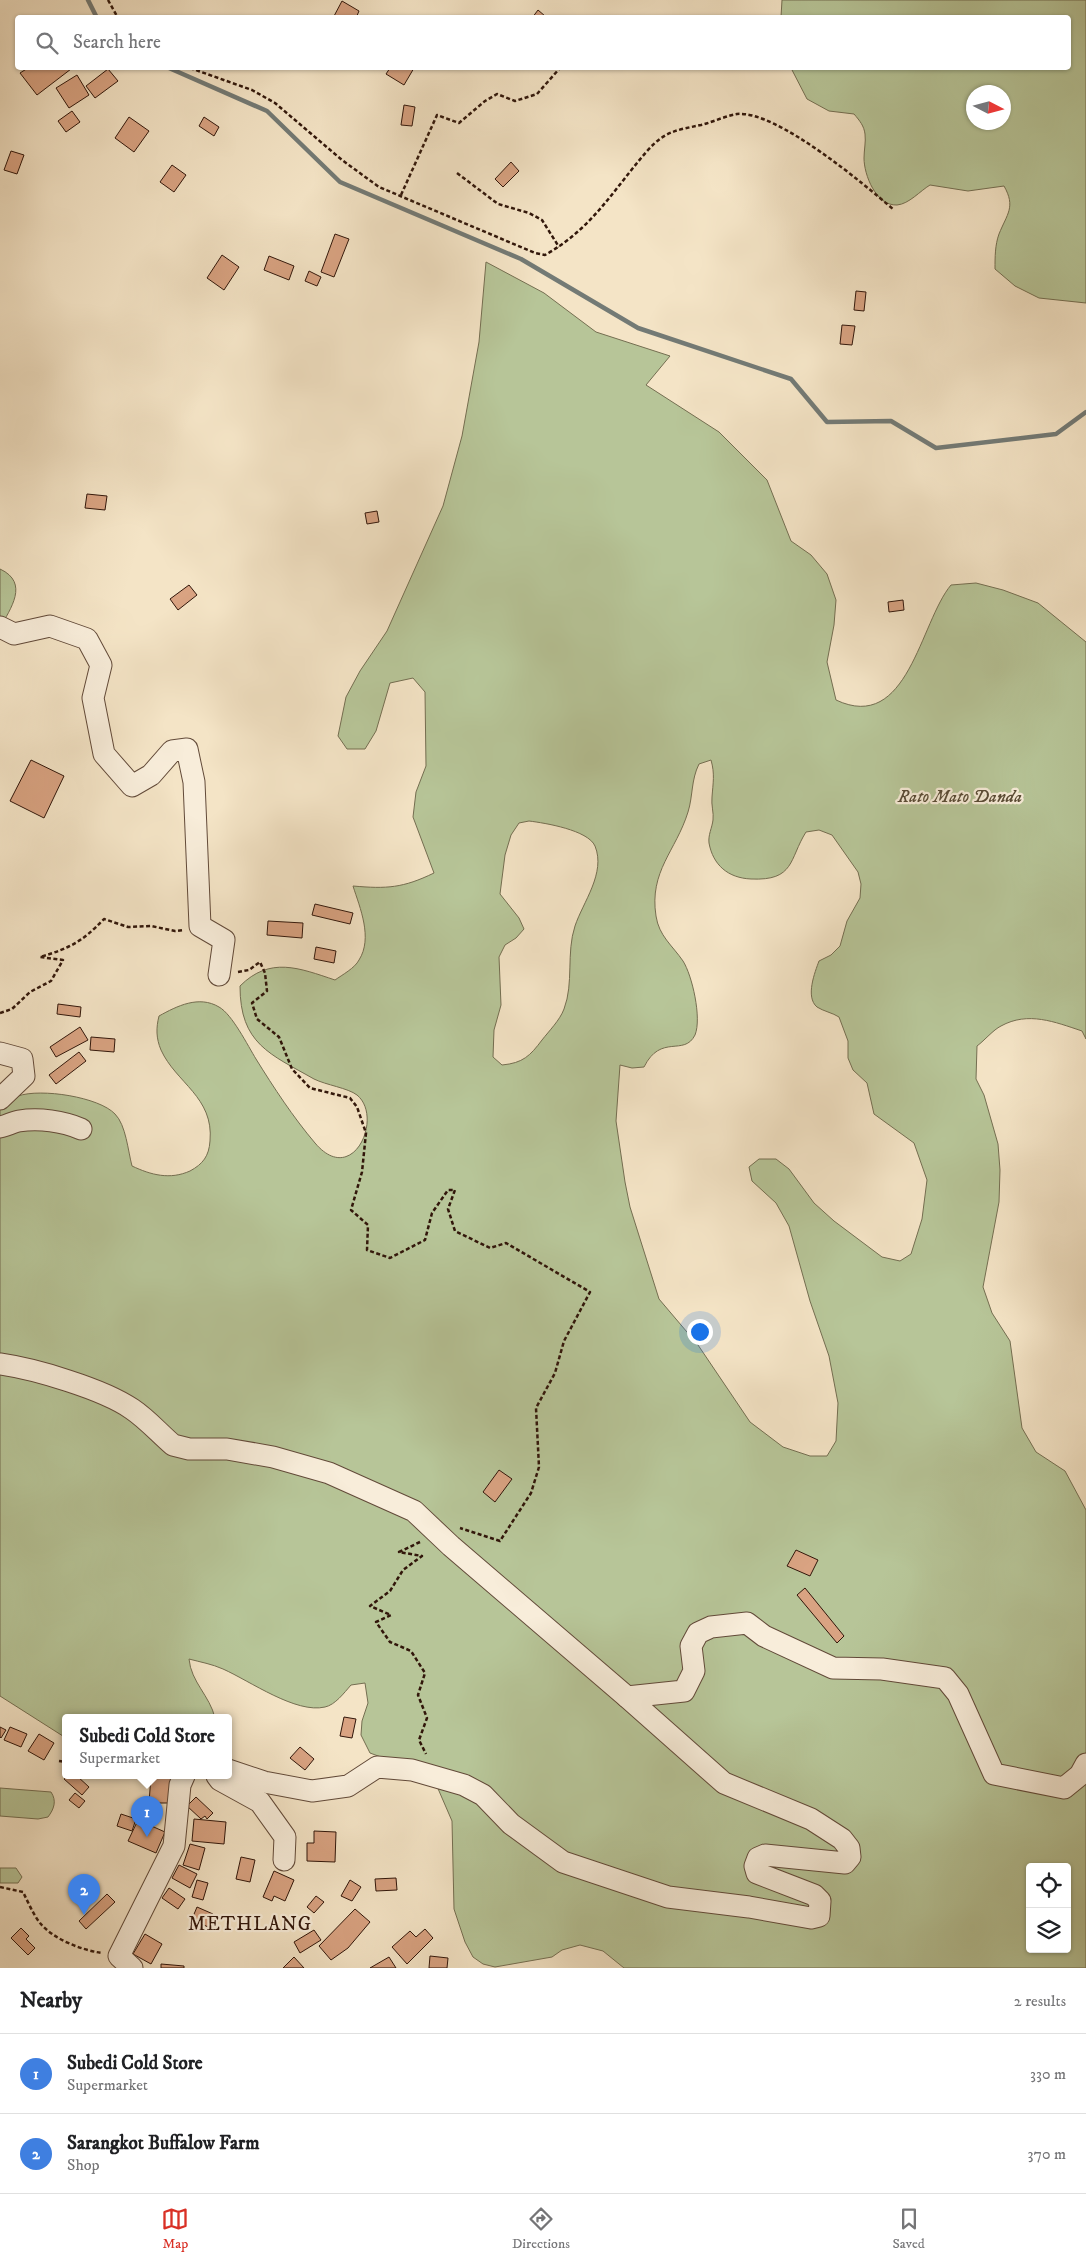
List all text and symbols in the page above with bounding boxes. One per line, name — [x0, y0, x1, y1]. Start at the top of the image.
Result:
search box — [15, 15, 1071, 70]
icon: search — [33, 29, 61, 57]
text: Search here — [73, 31, 161, 54]
north arrow — [966, 85, 1011, 130]
park label: Rato Mato Danda — [897, 786, 1022, 808]
your location — [687, 1319, 713, 1345]
popup — [62, 1714, 232, 1779]
text: Subedi Cold Store — [79, 1725, 215, 1748]
text: Supermarket — [79, 1748, 160, 1768]
pin: 1 — [131, 1796, 163, 1837]
map controls — [1026, 1863, 1071, 1953]
button: locate — [1026, 1863, 1071, 1908]
pin: 2 — [68, 1874, 100, 1915]
button: layers — [1026, 1908, 1071, 1953]
district label: METHLANG — [188, 1913, 312, 1936]
text: Nearby — [20, 1988, 82, 2014]
text: 2 results — [1014, 1991, 1066, 2011]
text: Subedi Cold Store — [67, 2052, 203, 2075]
text: 1 — [33, 2064, 39, 2084]
text: 330 m — [1030, 2064, 1066, 2084]
text: Supermarket — [67, 2075, 148, 2095]
text: Sarangkot Buffalow Farm — [67, 2132, 259, 2155]
text: 2 — [32, 2144, 40, 2164]
text: 370 m — [1028, 2144, 1066, 2164]
text: Shop — [67, 2155, 100, 2175]
tab: Map — [161, 2205, 189, 2253]
tab: Directions — [512, 2205, 570, 2253]
tab: Saved — [893, 2205, 925, 2253]

